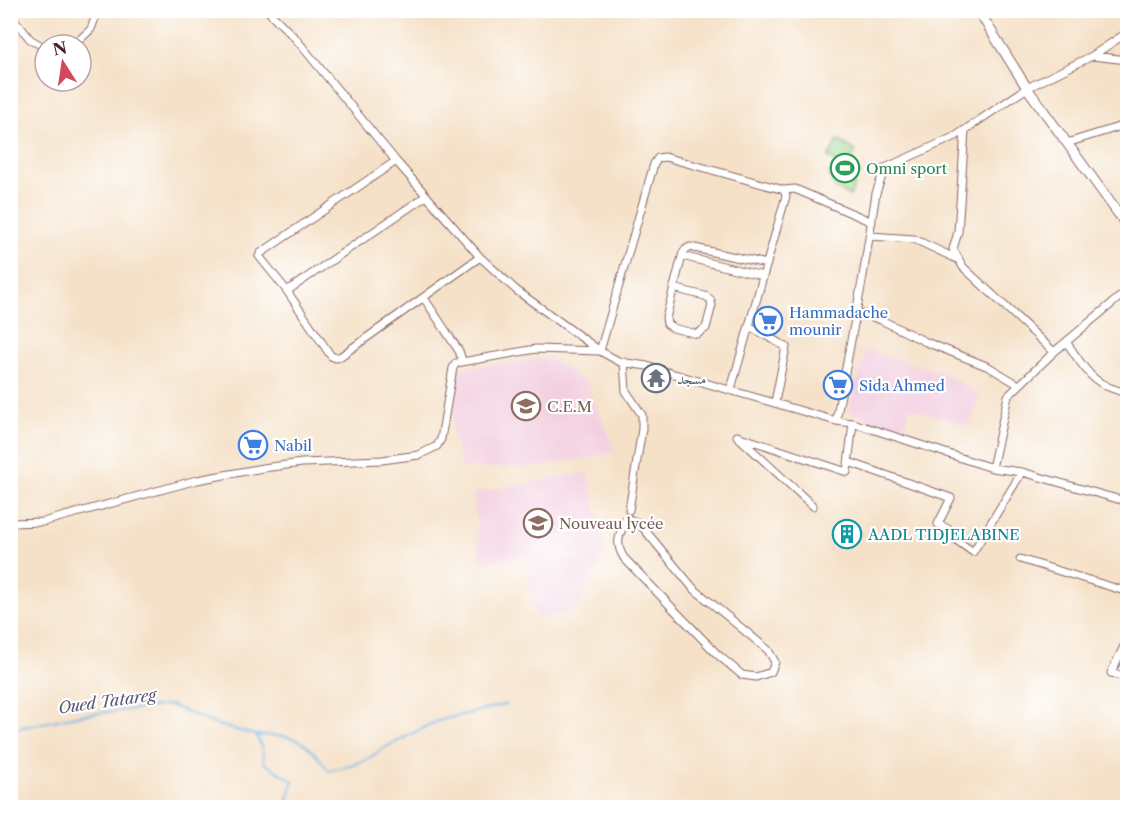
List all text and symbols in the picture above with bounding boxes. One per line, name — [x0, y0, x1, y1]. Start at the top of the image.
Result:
north arrow — [33, 33, 93, 93]
text: N — [51, 37, 69, 60]
sports icon: Omni sport — [829, 152, 861, 184]
place label: Omni sport — [866, 159, 948, 178]
place label: Hammadache mounir — [789, 303, 888, 339]
supermarket icon: Hammadache mounir — [752, 305, 784, 337]
temple icon: مسجد — [640, 362, 672, 394]
place label: مسجد — [677, 369, 706, 388]
supermarket icon: Sida Ahmed — [822, 369, 854, 401]
place label: Sida Ahmed — [859, 376, 945, 395]
school or university icon: C.E.M — [510, 390, 542, 422]
place label: C.E.M — [547, 397, 592, 416]
supermarket icon: Nabil — [237, 429, 269, 461]
place label: Nabil — [274, 436, 313, 455]
school or university icon: Nouveau lycée — [522, 507, 554, 539]
place label: Nouveau lycée — [559, 514, 663, 533]
building icon: AADL TIDJELABINE — [831, 518, 863, 550]
place label: AADL TIDJELABINE — [867, 525, 1020, 544]
water label: Oued Tatareg — [57, 684, 159, 718]

